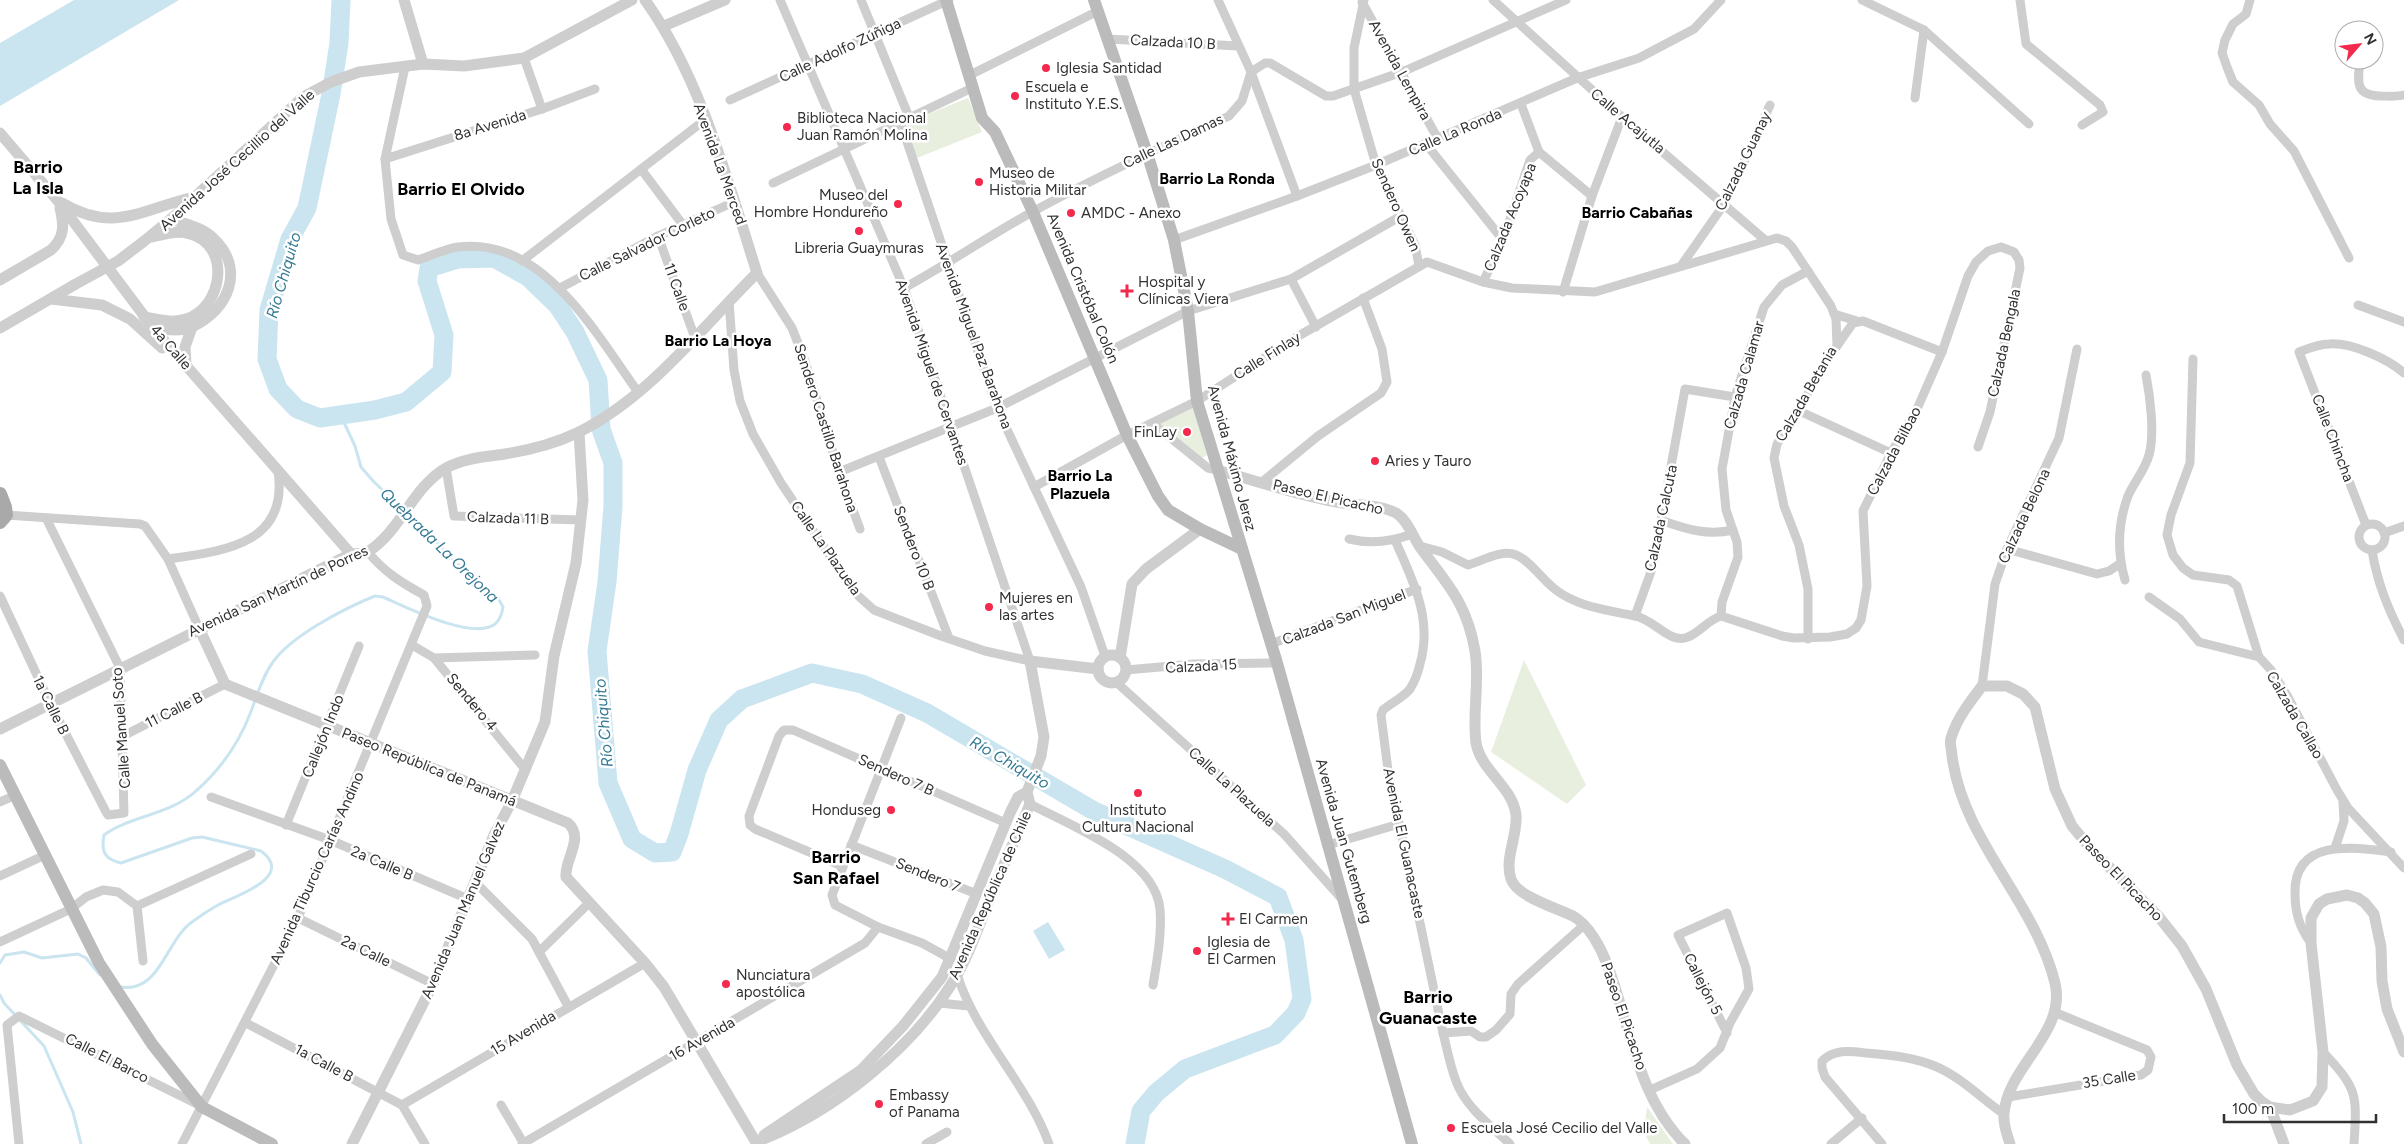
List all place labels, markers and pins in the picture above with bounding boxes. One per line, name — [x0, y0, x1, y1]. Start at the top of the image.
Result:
place label: Iglesia Santidad — [1056, 59, 1162, 77]
marker: Iglesia Santidad — [1040, 62, 1052, 74]
place label: Escuela e Instituto Y.E.S. — [1025, 78, 1122, 113]
marker: Escuela e Instituto Y.E.S. — [1009, 90, 1021, 102]
place label: Biblioteca Nacional Juan Ramón Molina — [797, 109, 928, 144]
marker: Biblioteca Nacional Juan Ramón Molina — [781, 121, 793, 133]
place label: Museo de Historia Militar — [989, 164, 1086, 199]
marker: Museo de Historia Militar — [973, 176, 985, 188]
place label: Museo del Hombre Hondureño — [754, 186, 888, 221]
marker: Museo del Hombre Hondureño — [892, 198, 904, 210]
place label: AMDC - Anexo — [1081, 204, 1181, 222]
marker: AMDC - Anexo — [1065, 207, 1077, 219]
marker: Libreria Guaymuras — [853, 225, 865, 237]
place label: Libreria Guaymuras — [794, 239, 924, 257]
place label: Hospital y Clínicas Viera — [1138, 273, 1229, 308]
marker: Hospital y Clínicas Viera — [1120, 284, 1134, 298]
place label: FinLay — [1134, 423, 1177, 441]
marker: FinLay — [1181, 426, 1193, 438]
place label: Aries y Tauro — [1385, 452, 1472, 470]
marker: Aries y Tauro — [1369, 455, 1381, 467]
place label: Mujeres en las artes — [999, 589, 1073, 624]
marker: Mujeres en las artes — [983, 601, 995, 613]
marker: Instituto Cultura Nacional — [1132, 787, 1144, 799]
place label: Honduseg — [812, 801, 881, 819]
place label: Instituto Cultura Nacional — [1082, 801, 1194, 836]
marker: Honduseg — [885, 804, 897, 816]
place label: El Carmen — [1239, 910, 1308, 928]
marker: El Carmen — [1221, 912, 1235, 926]
place label: Iglesia de El Carmen — [1207, 933, 1276, 968]
marker: Iglesia de El Carmen — [1191, 945, 1203, 957]
place label: Nunciatura apostólica — [736, 966, 810, 1001]
marker: Nunciatura apostólica — [720, 978, 732, 990]
place label: Embassy of Panama — [889, 1086, 960, 1121]
marker: Embassy of Panama — [873, 1098, 885, 1110]
place label: Escuela José Cecilio del Valle — [1461, 1119, 1658, 1137]
marker: Escuela José Cecilio del Valle — [1445, 1122, 1457, 1134]

